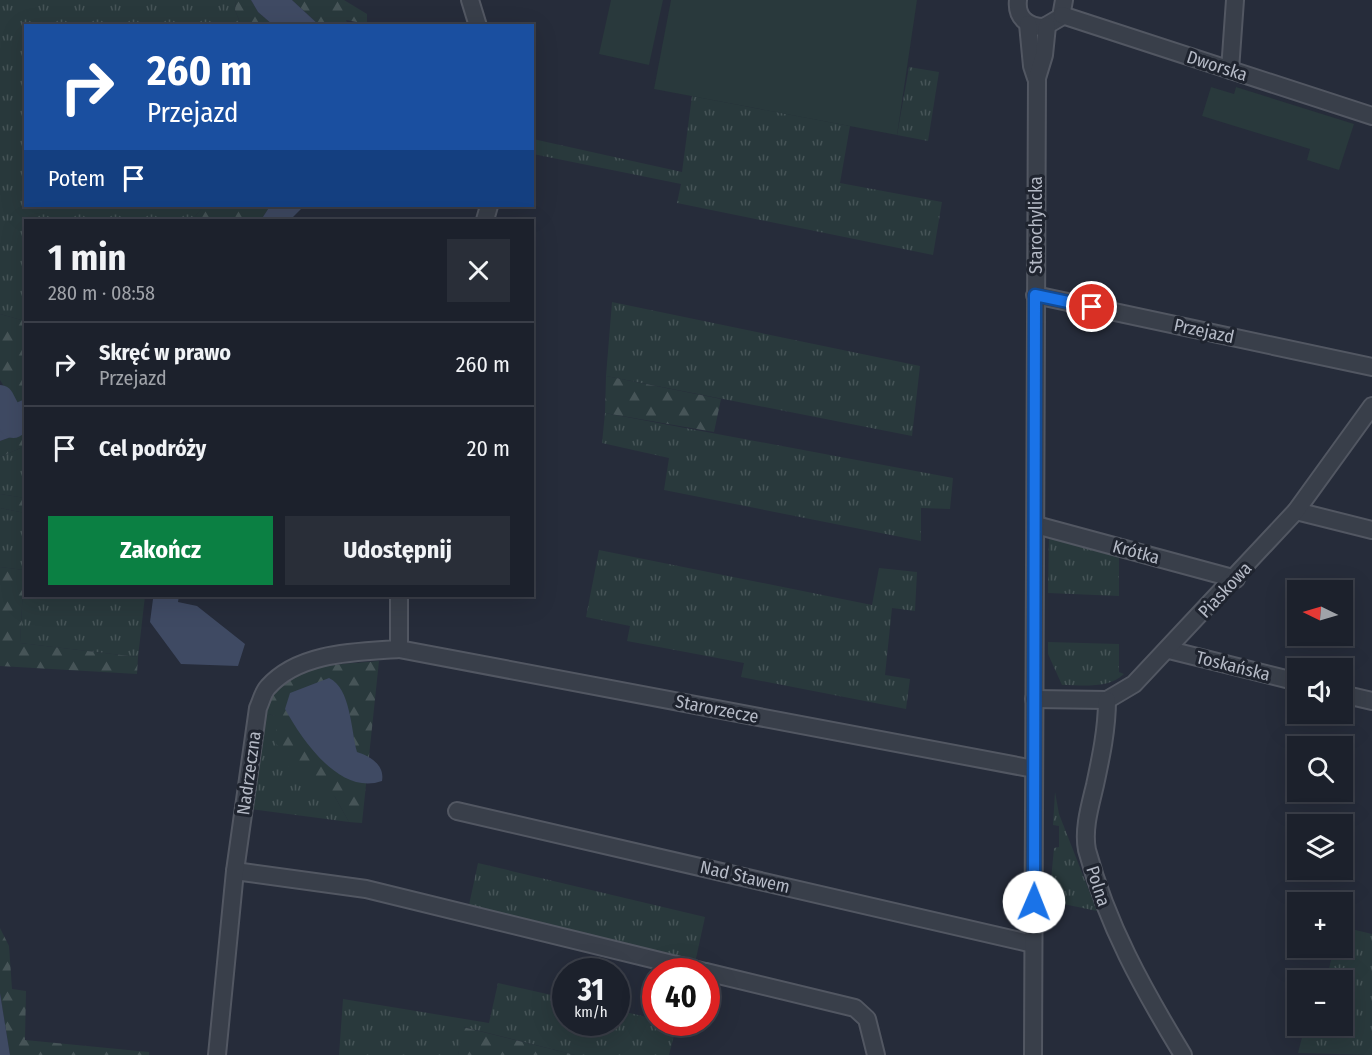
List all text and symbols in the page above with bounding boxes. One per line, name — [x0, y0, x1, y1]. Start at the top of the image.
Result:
text: 260 m — [147, 46, 252, 96]
street label: Dworska — [1184, 46, 1250, 86]
icon: right — [48, 48, 126, 126]
text: Przejazd — [147, 97, 239, 129]
icon: arrive — [117, 162, 150, 195]
text: Potem — [48, 165, 105, 192]
street label: Starochylicka — [1025, 176, 1047, 274]
text: 1 min — [48, 236, 126, 280]
button: close — [447, 239, 510, 302]
text: 280 m · 08:58 — [48, 281, 155, 305]
pin — [1066, 281, 1117, 332]
icon: arrive — [1075, 290, 1108, 323]
street label: Przejazd — [1172, 314, 1236, 348]
text: Skręć w prawo — [99, 339, 231, 366]
icon: right — [48, 348, 81, 381]
text: 260 m — [456, 351, 510, 378]
text: Przejazd — [99, 366, 167, 390]
icon: arrive — [48, 432, 81, 465]
text: Cel podróży — [99, 435, 206, 462]
text: 20 m — [467, 435, 510, 462]
button: Zakończ — [48, 516, 273, 585]
button: Udostępnij — [285, 516, 510, 585]
street label: Krótka — [1110, 535, 1162, 569]
street label: Piaskowa — [1194, 557, 1256, 623]
north arrow — [1287, 580, 1353, 646]
map controls — [1287, 580, 1353, 1036]
street label: Toskańska — [1194, 646, 1272, 686]
button: sound — [1287, 658, 1353, 724]
street label: Starorzecze — [674, 690, 761, 728]
street label: Nadrzeczna — [232, 729, 266, 816]
button: search — [1287, 736, 1353, 802]
button: layers — [1287, 814, 1353, 880]
street label: Nad Stawem — [698, 856, 792, 898]
street label: Polna — [1081, 863, 1115, 909]
position arrow — [1002, 870, 1066, 934]
button: + — [1287, 892, 1353, 958]
speed limit sign: 40 — [642, 958, 720, 1036]
button: − — [1287, 970, 1353, 1036]
text: 31 — [578, 972, 604, 1008]
text: km/h — [574, 1003, 608, 1021]

